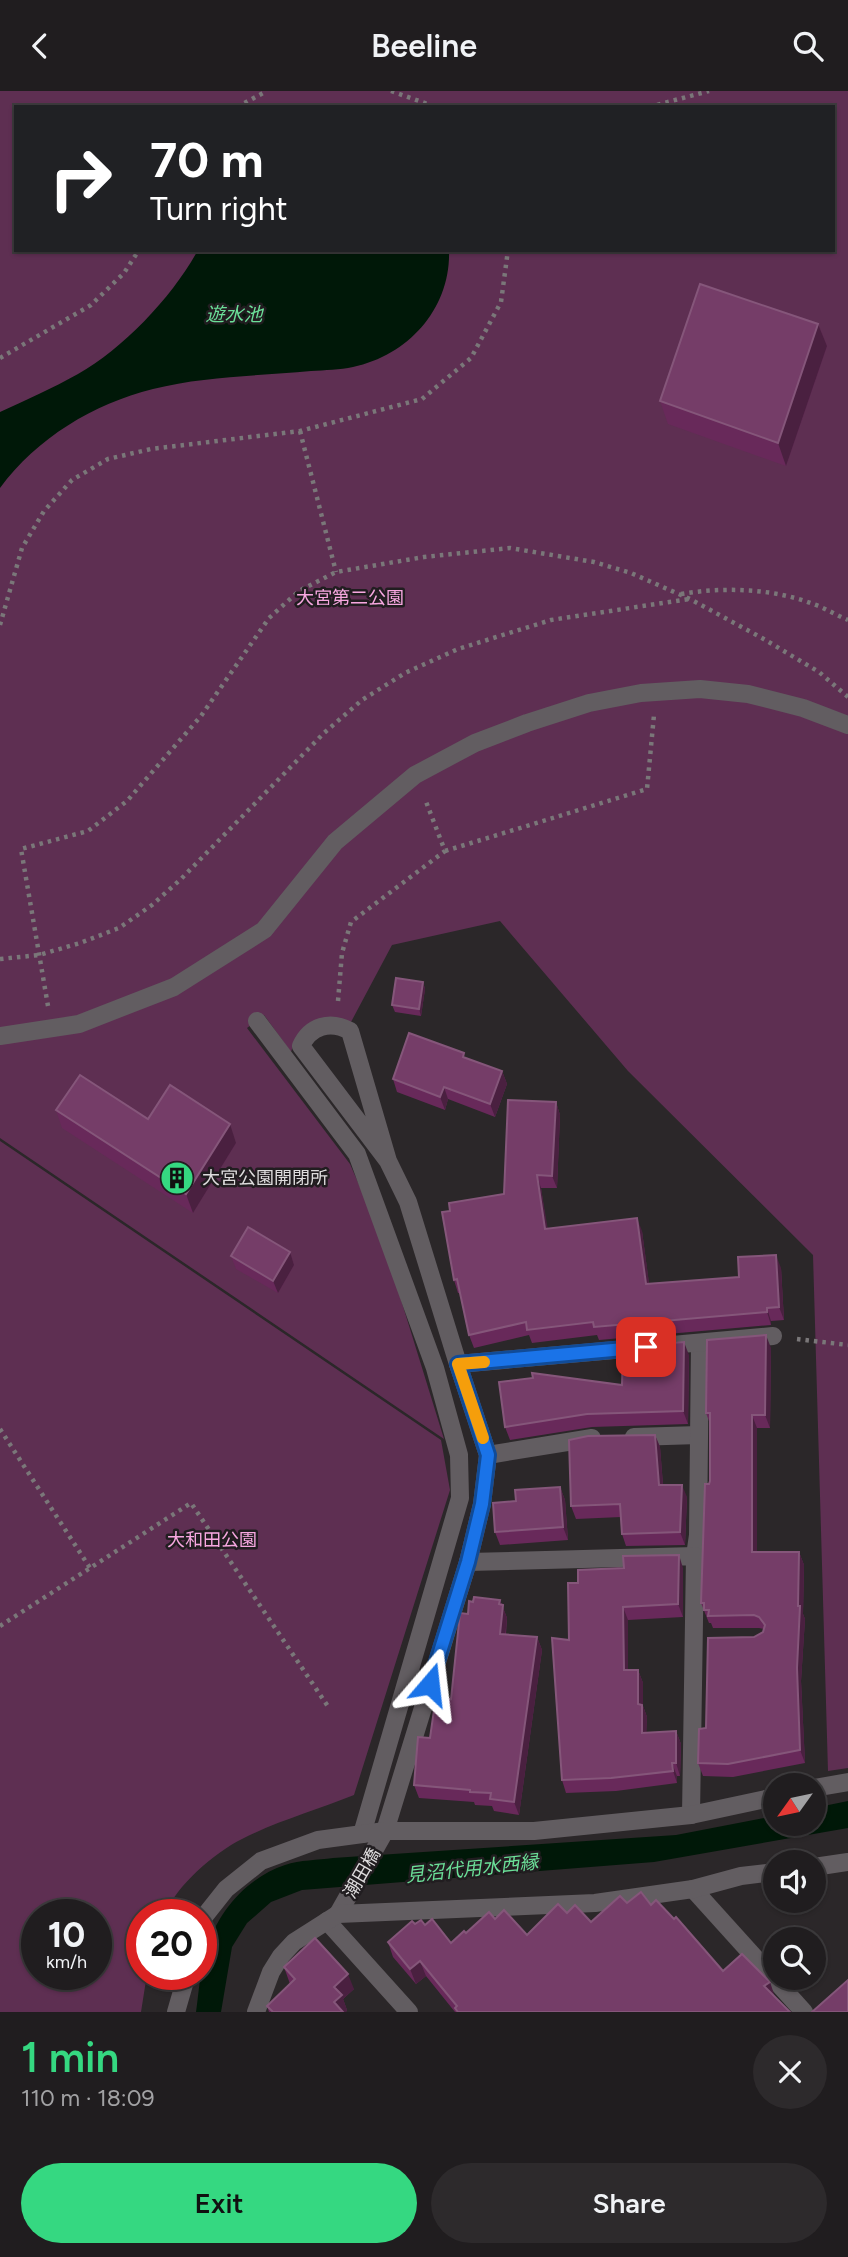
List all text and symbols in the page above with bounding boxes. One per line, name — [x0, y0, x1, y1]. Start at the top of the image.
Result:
icon: back — [21, 27, 59, 65]
text: Beeline — [371, 27, 477, 65]
icon: search — [789, 27, 827, 65]
text: 70 m — [150, 130, 263, 189]
icon: right — [35, 133, 126, 224]
text: Turn right — [150, 190, 288, 228]
water label: 遊水池 — [205, 303, 264, 326]
park label: 大宮第二公園 — [296, 587, 404, 609]
building icon: 大宮公園開閉所 — [158, 1159, 196, 1197]
place label: 大宮公園開閉所 — [202, 1167, 328, 1189]
pin — [616, 1317, 676, 1377]
icon: arrive — [627, 1328, 665, 1366]
park label: 大和田公園 — [167, 1529, 257, 1551]
position arrow — [393, 1647, 467, 1721]
north arrow — [763, 1773, 826, 1836]
map controls — [763, 1773, 826, 1990]
street label: 潮田橋 — [339, 1844, 385, 1902]
water label: 見沼代用水西縁 — [405, 1850, 541, 1887]
button: sound — [763, 1850, 826, 1913]
speed limit sign: 20 — [126, 1899, 217, 1990]
text: 10 — [48, 1914, 85, 1956]
button: search — [763, 1927, 826, 1990]
text: km/h — [46, 1951, 87, 1973]
text: 1 min — [21, 2032, 119, 2083]
button: close — [753, 2035, 827, 2109]
text: 110 m · 18:09 — [21, 2084, 154, 2112]
button: Exit — [21, 2163, 417, 2243]
button: Share — [431, 2163, 827, 2243]

